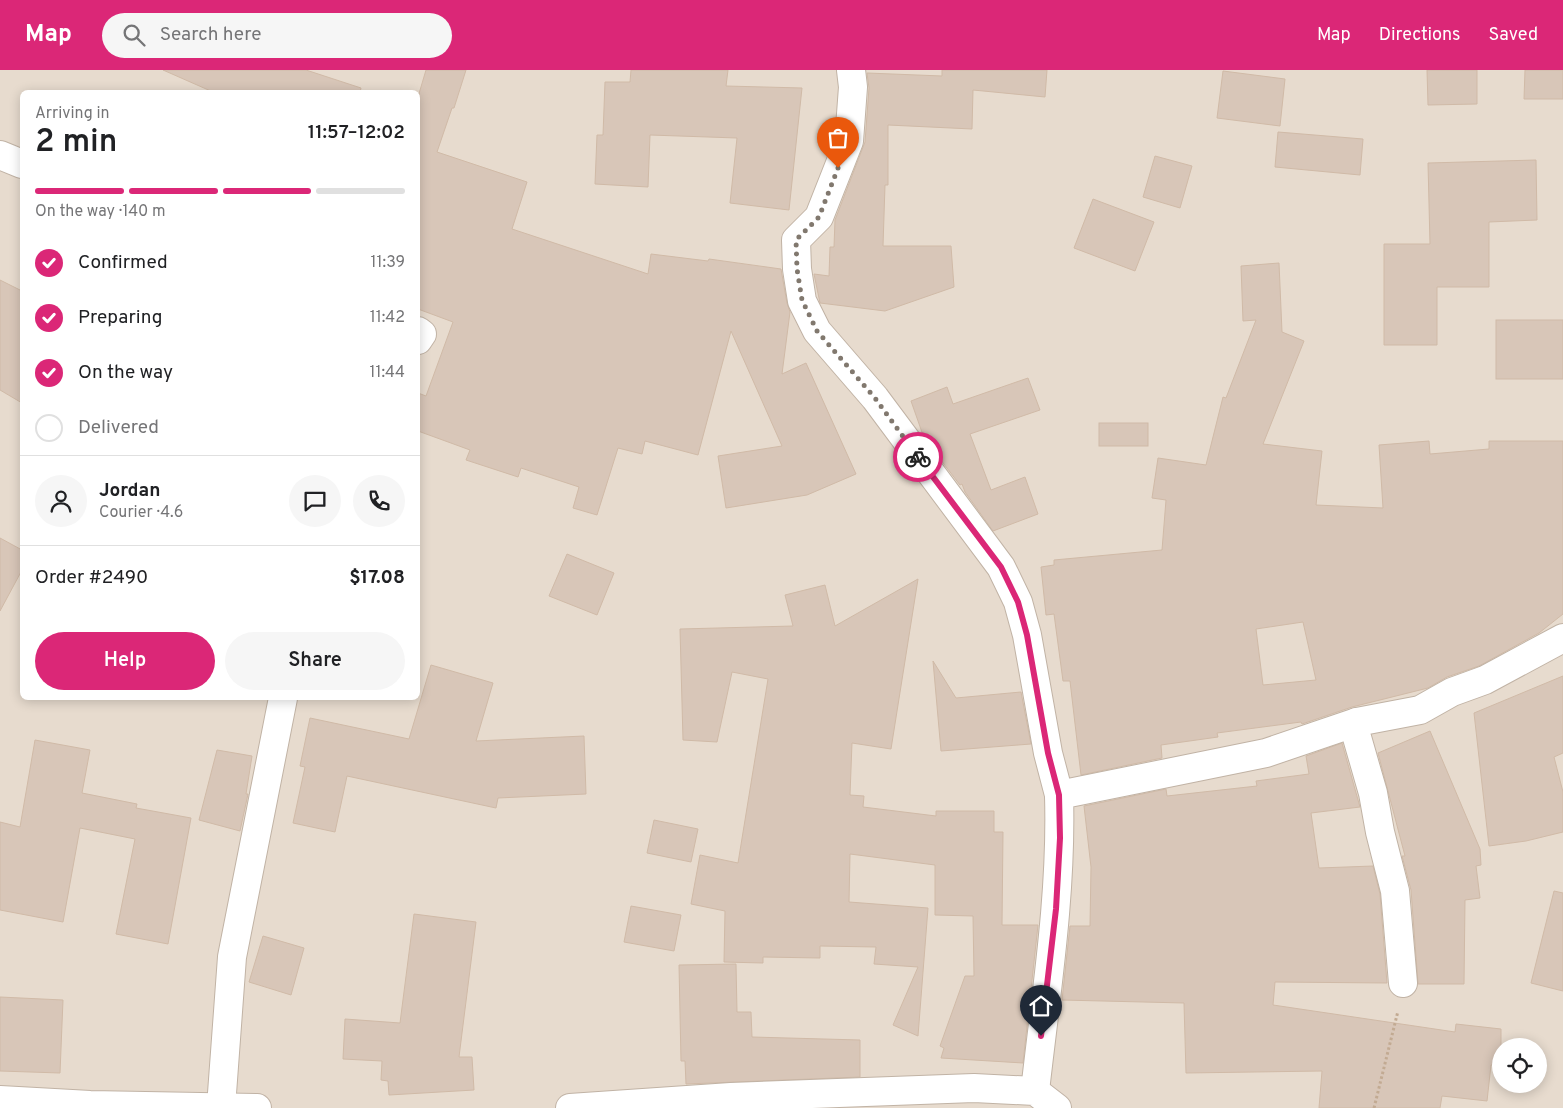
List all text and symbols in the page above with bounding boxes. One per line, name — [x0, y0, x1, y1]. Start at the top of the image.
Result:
search box — [102, 13, 452, 58]
text: Map — [25, 20, 72, 50]
icon: search — [120, 21, 148, 49]
text: Search here — [160, 23, 261, 47]
text: Map — [1317, 24, 1351, 47]
text: Directions — [1379, 24, 1461, 47]
text: Saved — [1489, 24, 1538, 47]
text: Arriving in — [35, 104, 110, 124]
pin — [817, 117, 859, 168]
text: 11:57–12:02 — [308, 121, 405, 145]
text: 2 min — [35, 123, 117, 163]
icon: bag — [824, 124, 852, 152]
text: On the way · 140 m — [35, 202, 166, 222]
icon: check — [35, 249, 63, 277]
text: Confirmed — [78, 251, 168, 275]
text: 11:39 — [371, 253, 405, 273]
icon: check — [35, 304, 63, 332]
text: Preparing — [78, 306, 162, 330]
text: 11:42 — [370, 308, 405, 328]
icon: check — [35, 359, 63, 387]
text: On the way — [78, 361, 173, 385]
text: 11:44 — [370, 363, 405, 383]
text: Delivered — [78, 416, 159, 440]
courier — [893, 432, 943, 482]
icon: bike — [904, 443, 932, 471]
button: person — [35, 475, 87, 527]
button: chat — [289, 475, 341, 527]
button: phone — [353, 475, 405, 527]
text: Jordan — [99, 479, 161, 503]
text: Courier · 4.6 — [99, 503, 183, 523]
text: Order #2490 — [35, 566, 148, 590]
text: $17.08 — [349, 566, 405, 590]
button: Help — [35, 632, 215, 690]
button: Share — [225, 632, 405, 690]
pin — [1020, 985, 1062, 1036]
icon: home — [1027, 992, 1055, 1020]
map controls — [1492, 1038, 1547, 1093]
button: locate — [1492, 1038, 1547, 1093]

